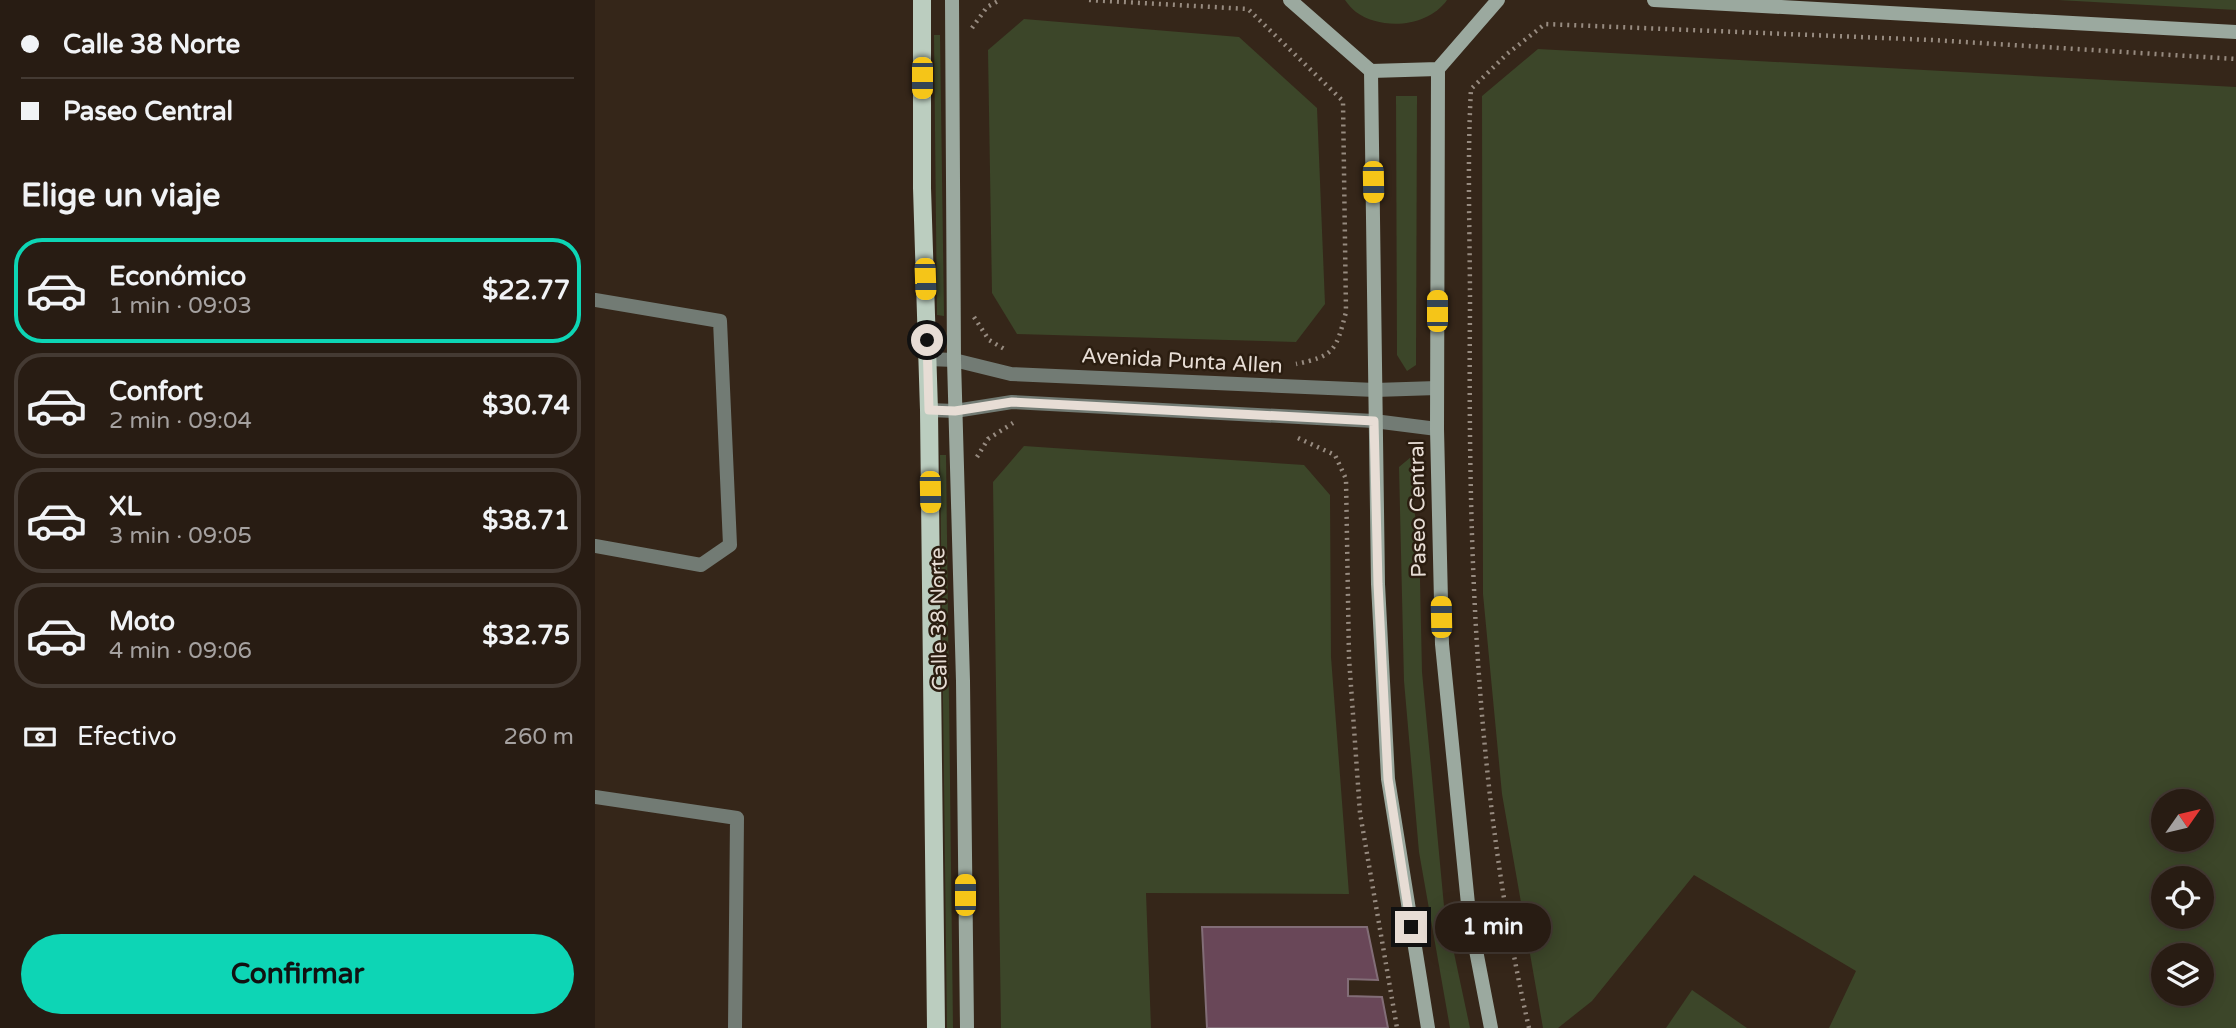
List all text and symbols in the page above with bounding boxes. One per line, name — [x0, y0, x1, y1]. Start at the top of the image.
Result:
text: Calle 38 Norte — [63, 29, 240, 60]
car — [912, 57, 933, 99]
text: Paseo Central — [63, 96, 233, 127]
car — [1363, 161, 1384, 203]
text: Elige un viaje — [21, 177, 220, 215]
car — [914, 258, 937, 300]
icon: car — [25, 259, 88, 322]
text: Económico — [109, 261, 246, 292]
text: $22.77 — [482, 275, 570, 306]
car — [1427, 290, 1448, 332]
text: 1 min · 09:03 — [109, 292, 252, 320]
route start — [911, 324, 943, 356]
street label: Avenida Punta Allen — [1081, 343, 1283, 379]
icon: car — [25, 374, 88, 437]
text: Confort — [109, 376, 203, 407]
text: $30.74 — [482, 390, 570, 421]
text: 2 min · 09:04 — [109, 407, 252, 435]
street label: Paseo Central — [1404, 440, 1432, 578]
car — [920, 471, 941, 513]
icon: car — [25, 489, 88, 552]
text: XL — [109, 491, 141, 522]
text: $38.71 — [482, 505, 570, 536]
text: 3 min · 09:05 — [109, 522, 252, 550]
street label: Calle 38 Norte — [925, 547, 953, 691]
car — [1431, 596, 1452, 638]
icon: car — [25, 604, 88, 667]
text: Moto — [109, 606, 175, 637]
text: $32.75 — [482, 620, 570, 651]
text: 4 min · 09:06 — [109, 637, 252, 665]
icon: cash — [21, 718, 59, 756]
text: Efectivo — [77, 721, 177, 752]
text: 260 m — [504, 723, 574, 751]
north arrow — [2151, 789, 2214, 852]
map controls — [2151, 789, 2214, 1006]
button: locate — [2151, 866, 2214, 929]
car — [955, 874, 976, 916]
callout: 1 min — [1435, 902, 1551, 951]
route end — [1395, 911, 1427, 943]
text: 1 min — [1462, 913, 1524, 941]
button: Confirmar — [21, 934, 574, 1014]
button: layers — [2151, 943, 2214, 1006]

